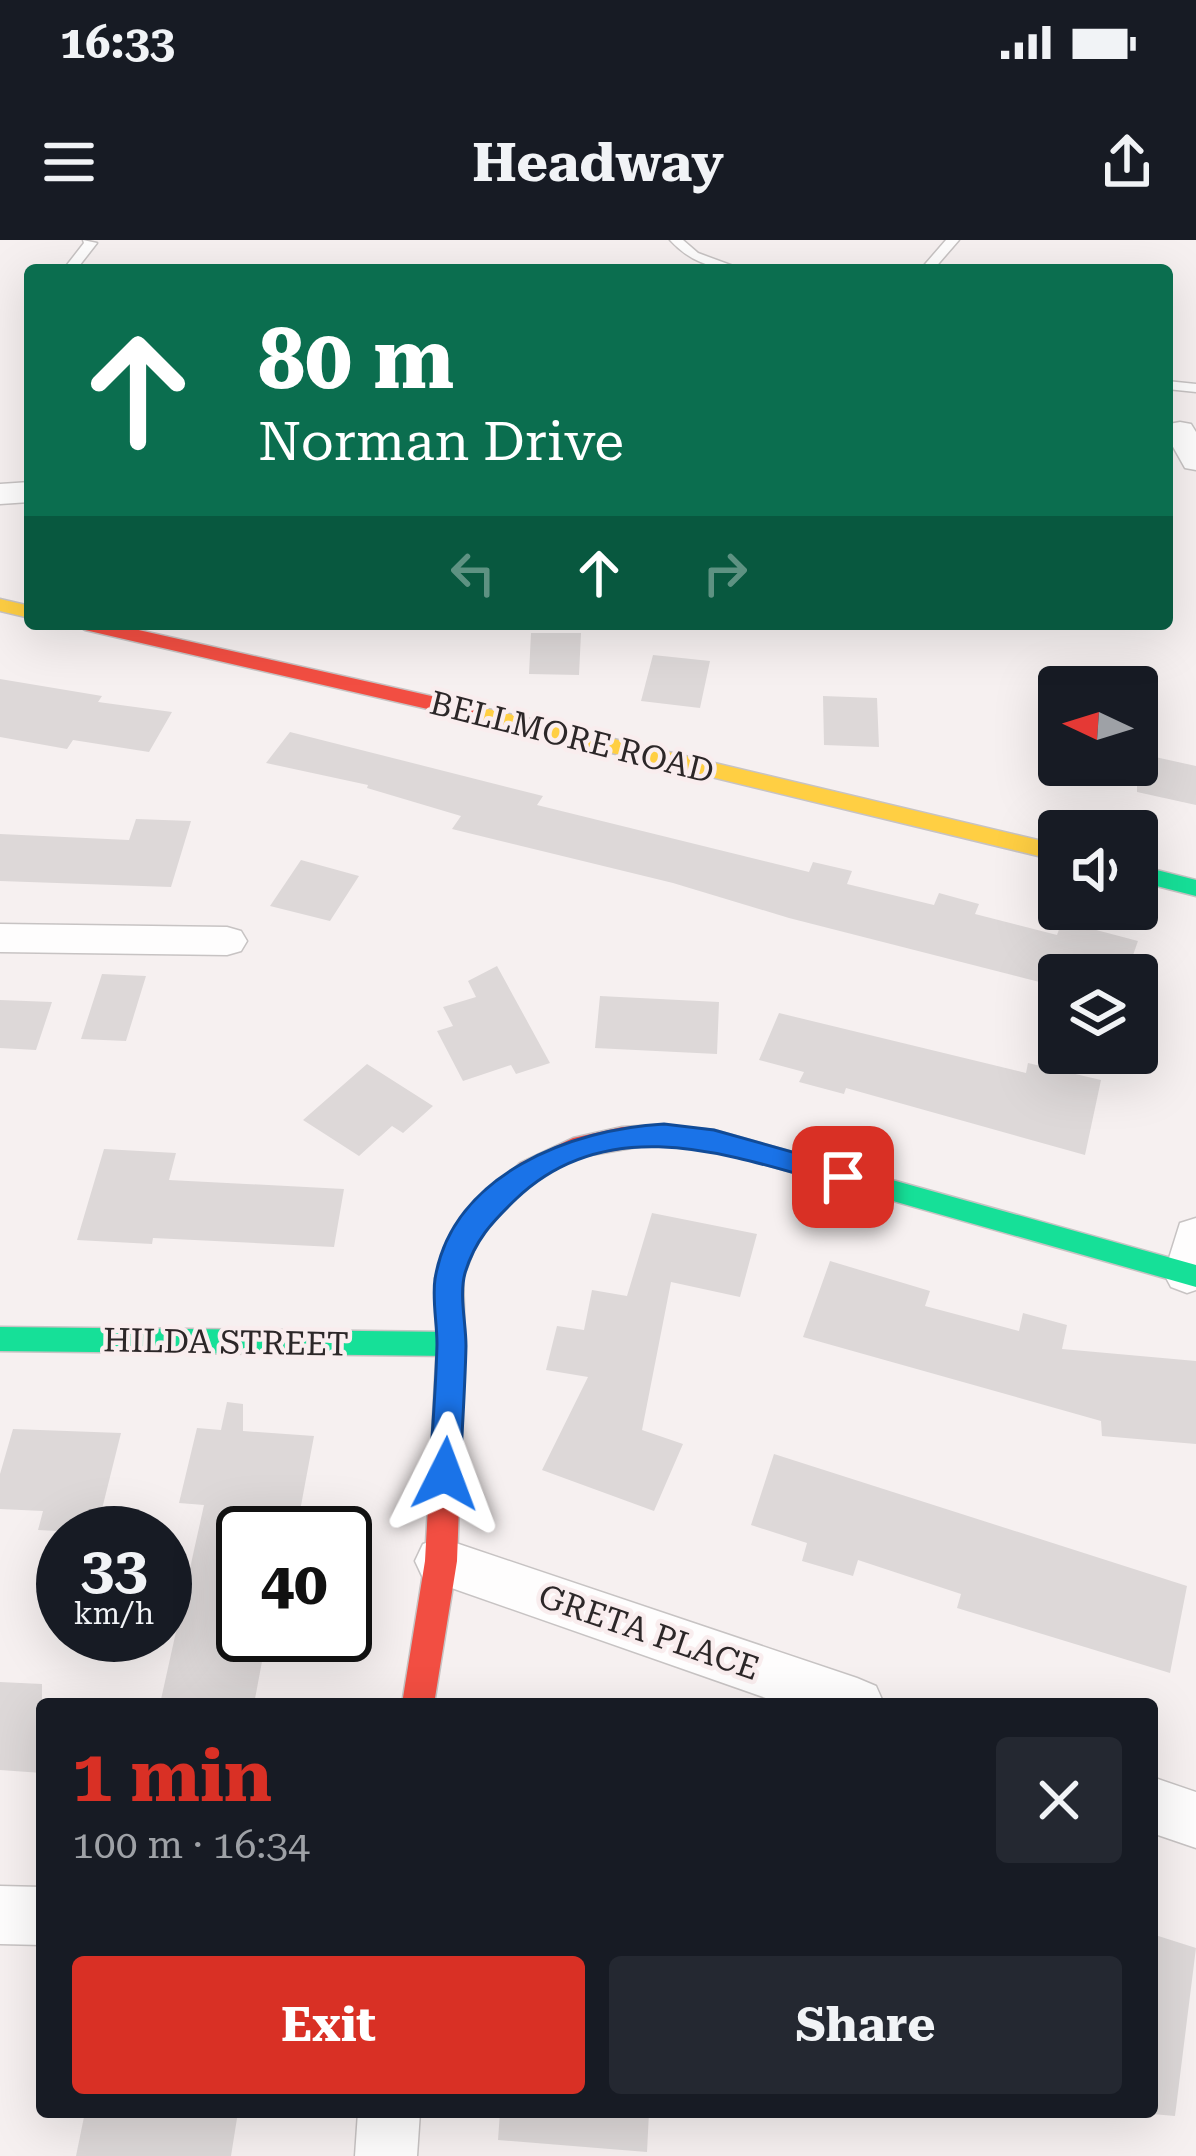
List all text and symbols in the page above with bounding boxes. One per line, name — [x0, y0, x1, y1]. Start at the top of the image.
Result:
text: 16:33 — [60, 16, 175, 69]
icon: menu — [36, 129, 102, 195]
icon: share — [1094, 129, 1160, 195]
text: Headway — [472, 131, 724, 194]
text: 80 m — [258, 310, 454, 408]
icon: ahead — [60, 312, 216, 468]
text: Norman Drive — [258, 410, 624, 473]
icon: left — [440, 540, 506, 606]
icon: ahead — [566, 540, 632, 606]
icon: right — [692, 540, 758, 606]
north arrow — [1038, 666, 1158, 786]
map controls — [1038, 666, 1158, 1074]
street label: BELLMORE ROAD — [426, 683, 718, 791]
button: sound — [1038, 810, 1158, 930]
button: layers — [1038, 954, 1158, 1074]
pin — [792, 1126, 894, 1228]
icon: arrive — [810, 1144, 876, 1210]
street label: HILDA STREET — [103, 1320, 349, 1364]
position arrow — [382, 1411, 508, 1537]
speed limit sign: 40 — [216, 1506, 372, 1662]
text: 33 — [80, 1533, 148, 1604]
street label: GRETA PLACE — [534, 1576, 764, 1688]
text: km/h — [74, 1596, 154, 1631]
text: 1 min — [72, 1734, 272, 1819]
button: close — [996, 1737, 1122, 1863]
text: 100 m · 16:34 — [72, 1822, 310, 1868]
button: Exit — [72, 1956, 585, 2094]
button: Share — [609, 1956, 1122, 2094]

